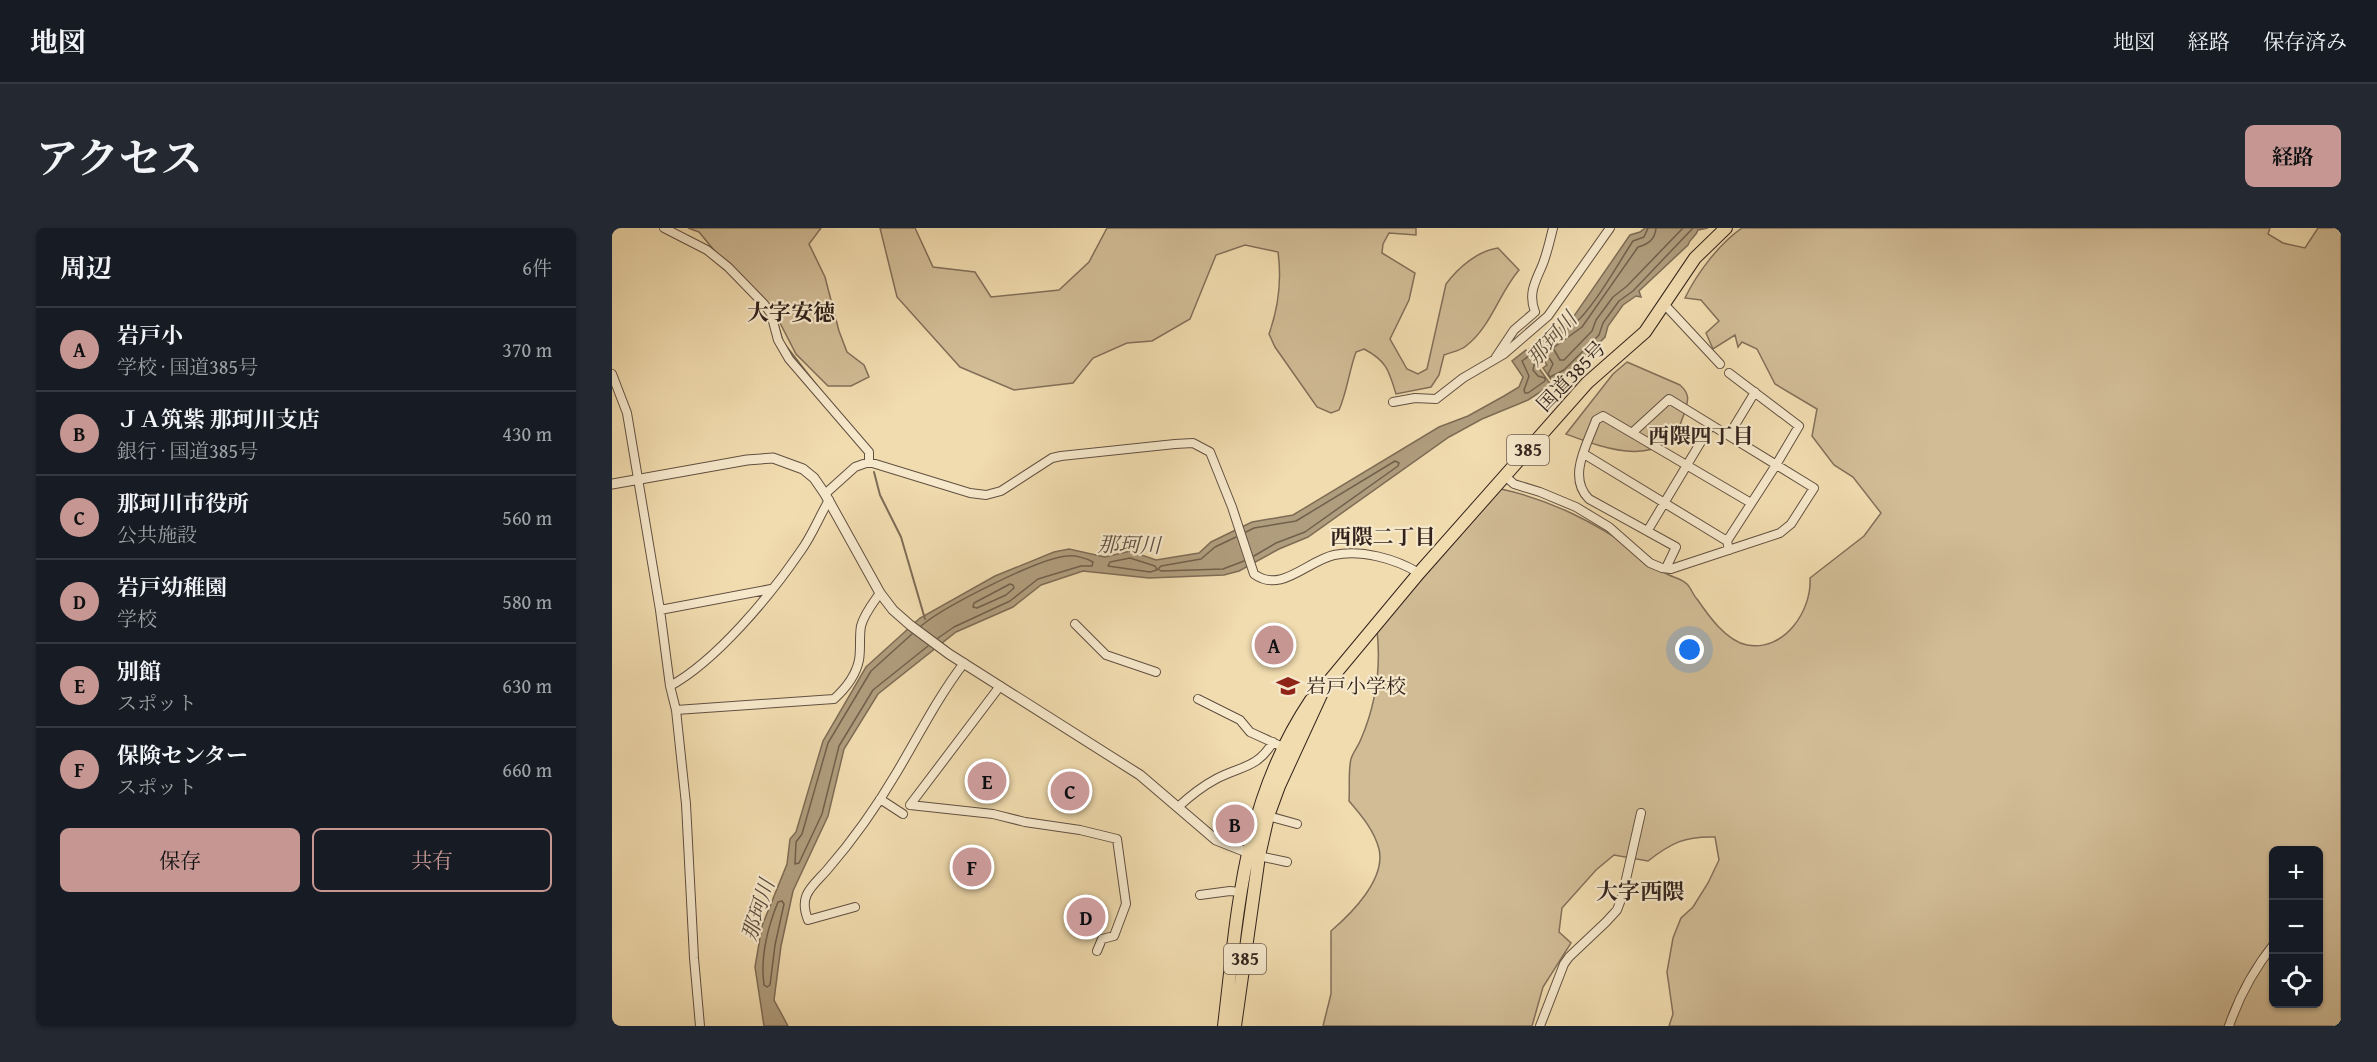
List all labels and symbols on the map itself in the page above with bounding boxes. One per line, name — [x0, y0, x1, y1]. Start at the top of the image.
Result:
district label: 大字安徳 — [747, 296, 835, 328]
water label: 那珂川 — [1519, 303, 1585, 373]
street label: 国道385号 — [1529, 334, 1612, 418]
district label: 西隈四丁目 — [1649, 420, 1754, 451]
road number: 385 — [1507, 435, 1549, 465]
district label: 西隈二丁目 — [1331, 521, 1436, 552]
water label: 那珂川 — [1097, 528, 1163, 561]
pin: A — [1254, 622, 1294, 668]
your location — [1675, 635, 1704, 664]
place label: 岩戸小学校 — [1306, 671, 1406, 700]
school or university icon: 岩戸小学校 — [1275, 673, 1301, 699]
pin: E — [968, 758, 1006, 804]
pin: C — [1050, 768, 1090, 814]
pin: B — [1216, 802, 1254, 846]
pin: F — [952, 844, 992, 890]
water label: 那珂川 — [733, 873, 783, 945]
district label: 大字西隈 — [1596, 875, 1684, 907]
pin: D — [1066, 894, 1106, 940]
road number: 385 — [1224, 944, 1266, 974]

